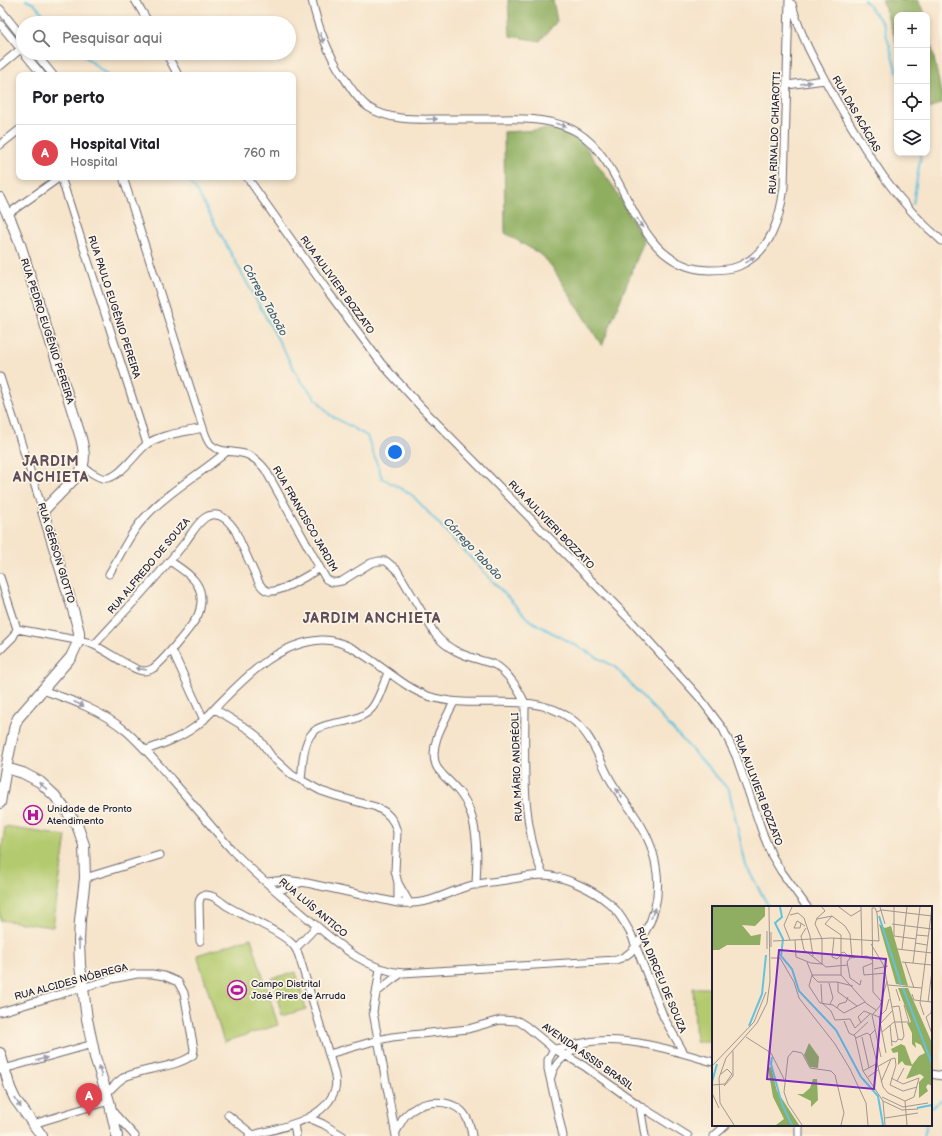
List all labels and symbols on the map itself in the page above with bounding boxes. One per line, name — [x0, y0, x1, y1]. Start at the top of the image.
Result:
one-way arrow — [320, 32, 326, 44]
street label: RUA RINALDO CHIAROTTI — [767, 71, 783, 195]
street label: RUA DAS ACÁCIAS — [829, 74, 883, 154]
one-way arrow — [800, 80, 812, 86]
one-way arrow — [426, 116, 439, 122]
one-way arrow — [555, 122, 567, 128]
one-way arrow — [637, 218, 644, 229]
street label: RUA PAULO EUGÊNIO PEREIRA — [85, 234, 143, 381]
street label: RUA AULIVIERI BOZZATO — [297, 234, 377, 337]
one-way arrow — [745, 256, 755, 264]
street label: RUA PEDRO EUGÊNIO PEREIRA — [18, 257, 77, 406]
water label: Córrego Taboão — [240, 262, 290, 339]
your location — [385, 442, 405, 462]
district label: JARDIM ANCHIETA — [12, 453, 89, 486]
street label: RUA FRANCISCO JARDIM — [270, 464, 340, 574]
street label: RUA AULIVIERI BOZZATO — [506, 478, 597, 572]
street label: RUA GÉRSON GIOTTO — [35, 501, 77, 605]
street label: RUA ALFREDO DE SOUZA — [105, 515, 193, 616]
water label: Córrego Taboão — [441, 515, 506, 583]
district label: JARDIM ANCHIETA — [303, 610, 441, 627]
one-way arrow — [135, 666, 147, 672]
one-way arrow — [73, 701, 84, 707]
street label: RUA MÁRIO ANDRÉOLI — [509, 712, 525, 822]
street label: RUA AULIVIERI BOZZATO — [731, 733, 785, 848]
one-way arrow — [38, 781, 49, 790]
one-way arrow — [615, 788, 623, 799]
place label: Unidade de Pronto Atendimento — [47, 803, 132, 827]
hospital icon: Unidade de Pronto Atendimento — [22, 804, 44, 826]
street label: RUA LUÍS ANTICO — [276, 876, 350, 940]
inset map — [712, 906, 932, 1126]
one-way arrow — [651, 907, 657, 919]
street label: RUA DIRCEU DE SOUZA — [633, 925, 689, 1036]
one-way arrow — [76, 936, 82, 949]
street label: RUA ALCIDES NÓBREGA — [13, 961, 130, 1003]
place label: Campo Distrital José Pires de Arruda — [251, 978, 346, 1002]
sports icon: Campo Distrital José Pires de Arruda — [226, 979, 248, 1001]
street label: AVENIDA ASSIS BRASIL — [540, 1021, 636, 1093]
one-way arrow — [35, 1055, 48, 1061]
one-way arrow — [97, 1065, 103, 1077]
pin: A — [76, 1083, 102, 1116]
one-way arrow — [14, 1097, 21, 1108]

